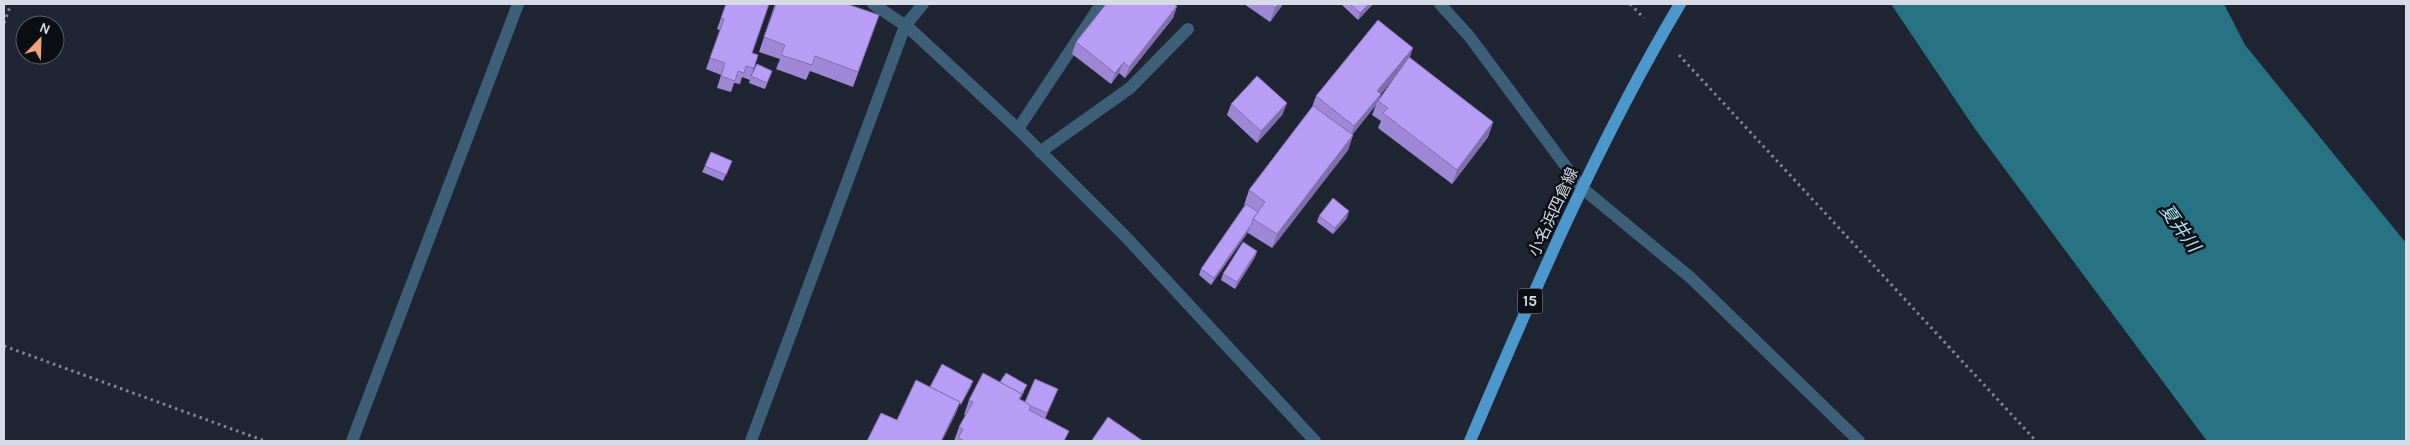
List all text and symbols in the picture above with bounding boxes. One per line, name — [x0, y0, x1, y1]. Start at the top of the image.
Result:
north arrow — [15, 15, 65, 65]
text: N — [37, 19, 53, 38]
street label: 小名浜四倉線 — [1524, 164, 1582, 260]
water label: 夏井川 — [2155, 200, 2206, 258]
road number: 15 — [1518, 288, 1542, 314]

